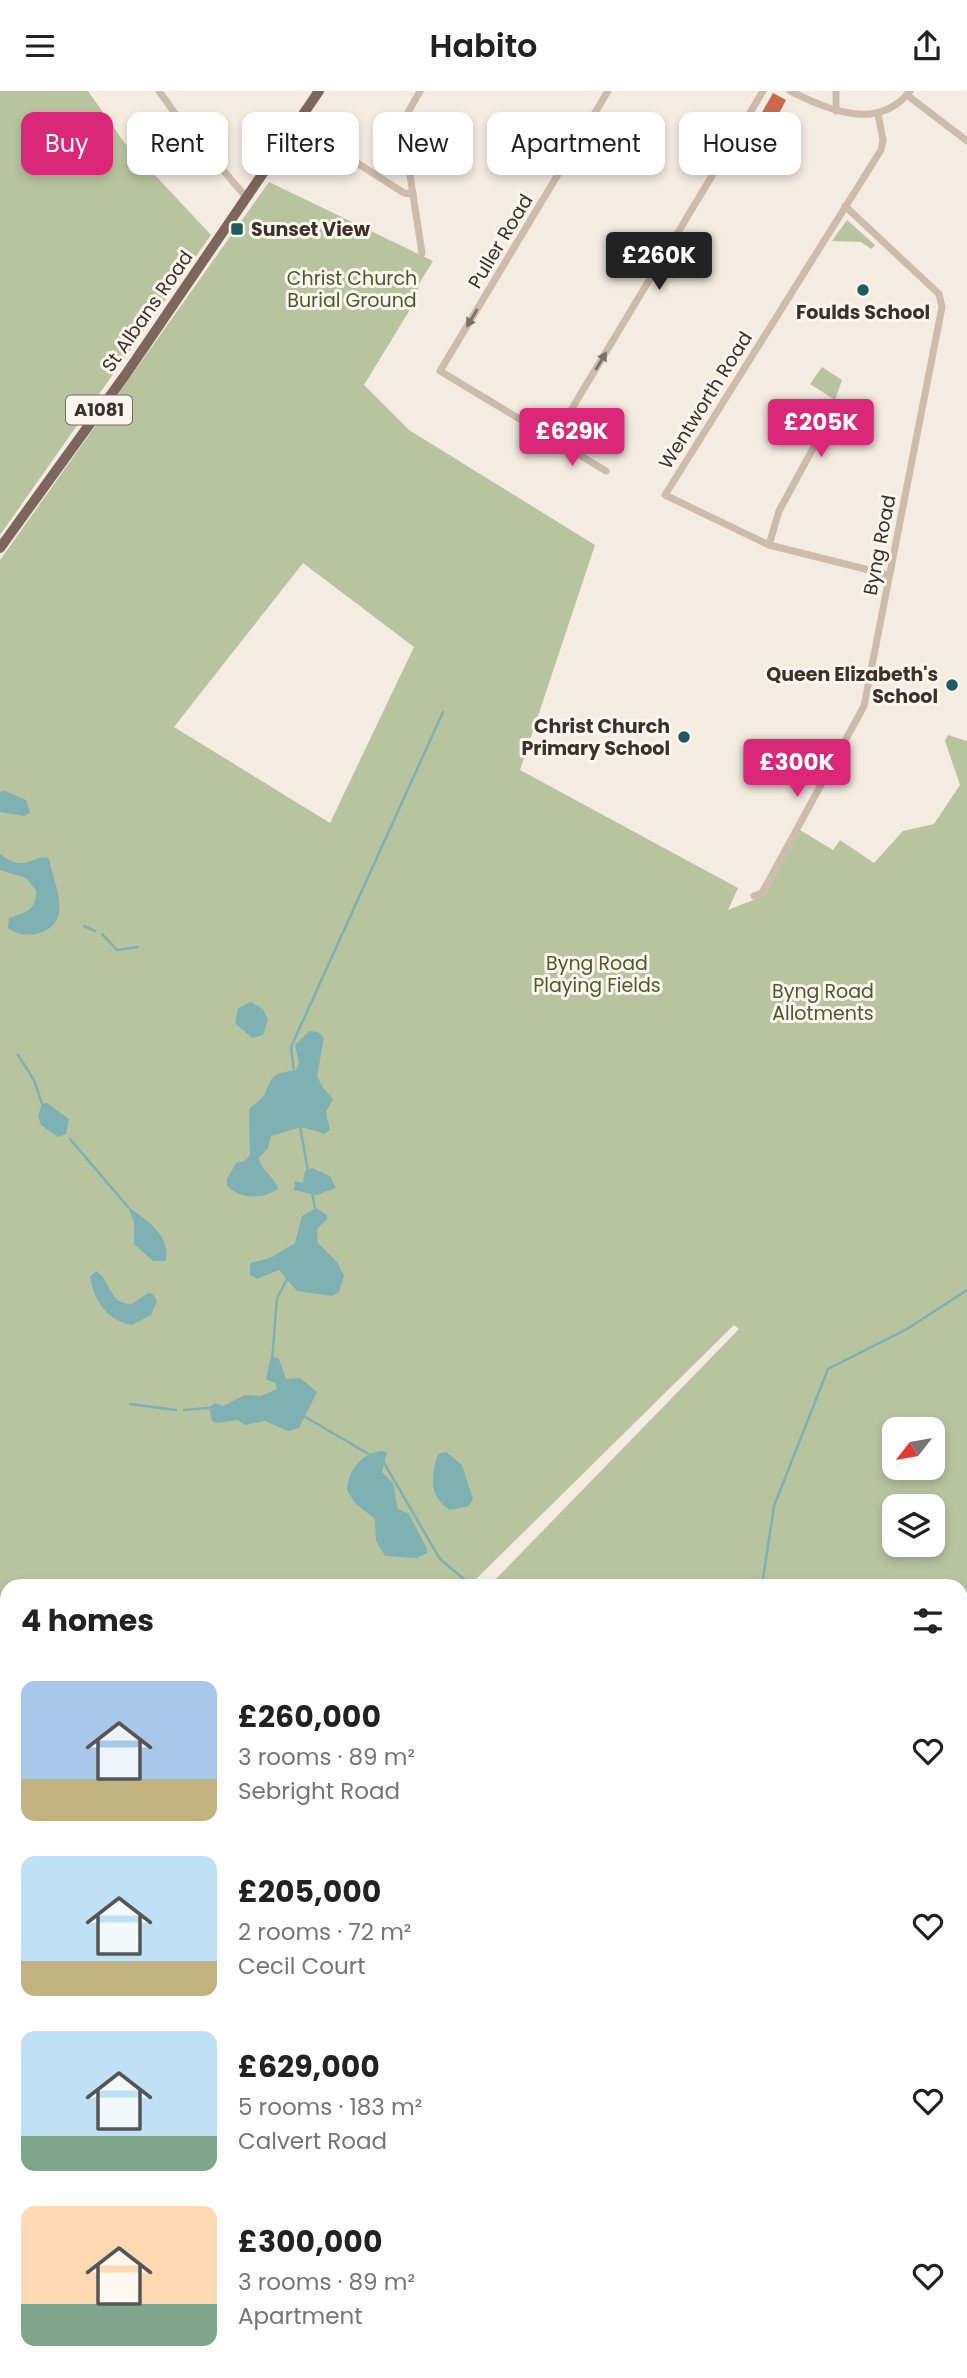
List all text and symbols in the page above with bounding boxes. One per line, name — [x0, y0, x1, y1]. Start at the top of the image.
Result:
text: Habito — [429, 23, 538, 68]
icon: menu — [21, 27, 59, 65]
icon: share — [908, 27, 946, 65]
chip: Buy — [21, 112, 113, 175]
chip: Rent — [127, 112, 228, 175]
chip: Filters — [242, 112, 359, 175]
chip: New — [373, 112, 473, 175]
chip: Apartment — [487, 112, 665, 175]
chip: House — [679, 112, 801, 175]
street label: Puller Road — [462, 189, 539, 294]
place label: Sunset View — [251, 216, 371, 243]
marker: Sunset View — [229, 221, 245, 237]
pin: £260K — [610, 233, 708, 292]
text: £260K — [622, 239, 696, 271]
street label: St Albans Road — [95, 245, 199, 378]
park label: Christ Church Burial Ground — [287, 265, 417, 314]
marker: Foulds School — [855, 282, 871, 298]
place label: Foulds School — [796, 299, 930, 326]
one-way arrow — [466, 308, 478, 327]
street label: Wentworth Road — [652, 326, 759, 474]
one-way arrow — [595, 351, 608, 370]
road number: A1081 — [66, 395, 132, 425]
pin: £205K — [772, 399, 870, 459]
text: £205K — [784, 406, 858, 438]
pin: £629K — [523, 409, 621, 468]
text: £629K — [535, 415, 609, 447]
street label: Byng Road — [857, 493, 902, 598]
place label: Queen Elizabeth's School — [766, 661, 938, 710]
marker: Queen Elizabeth's School — [944, 677, 960, 693]
place label: Christ Church Primary School — [521, 713, 670, 762]
marker: Christ Church Primary School — [676, 729, 692, 745]
pin: £300K — [748, 739, 846, 799]
text: £300K — [759, 746, 835, 778]
park label: Byng Road Playing Fields — [533, 950, 661, 999]
park label: Byng Road Allotments — [772, 978, 874, 1027]
north arrow — [882, 1417, 945, 1481]
map controls — [882, 1417, 945, 1557]
button: layers — [882, 1494, 945, 1557]
text: 4 homes — [21, 1599, 154, 1642]
icon: filters — [909, 1602, 947, 1640]
text: £260,000 — [238, 1695, 381, 1738]
icon: home — [77, 1709, 161, 1793]
icon: heart — [909, 1732, 947, 1770]
text: 3 rooms · 89 m² — [238, 1741, 415, 1773]
text: Sebright Road — [238, 1775, 400, 1807]
text: £205,000 — [238, 1870, 381, 1913]
icon: home — [77, 1884, 161, 1968]
icon: heart — [909, 1907, 947, 1945]
text: 2 rooms · 72 m² — [238, 1916, 411, 1948]
text: Cecil Court — [238, 1950, 366, 1982]
text: £629,000 — [238, 2045, 380, 2088]
icon: home — [77, 2059, 161, 2143]
icon: heart — [909, 2082, 947, 2120]
text: 5 rooms · 183 m² — [238, 2091, 422, 2123]
text: Calvert Road — [238, 2125, 387, 2157]
text: £300,000 — [238, 2220, 382, 2263]
icon: home — [77, 2234, 161, 2318]
icon: heart — [909, 2257, 947, 2295]
text: 3 rooms · 89 m² — [238, 2266, 415, 2298]
text: Apartment — [238, 2300, 363, 2332]

